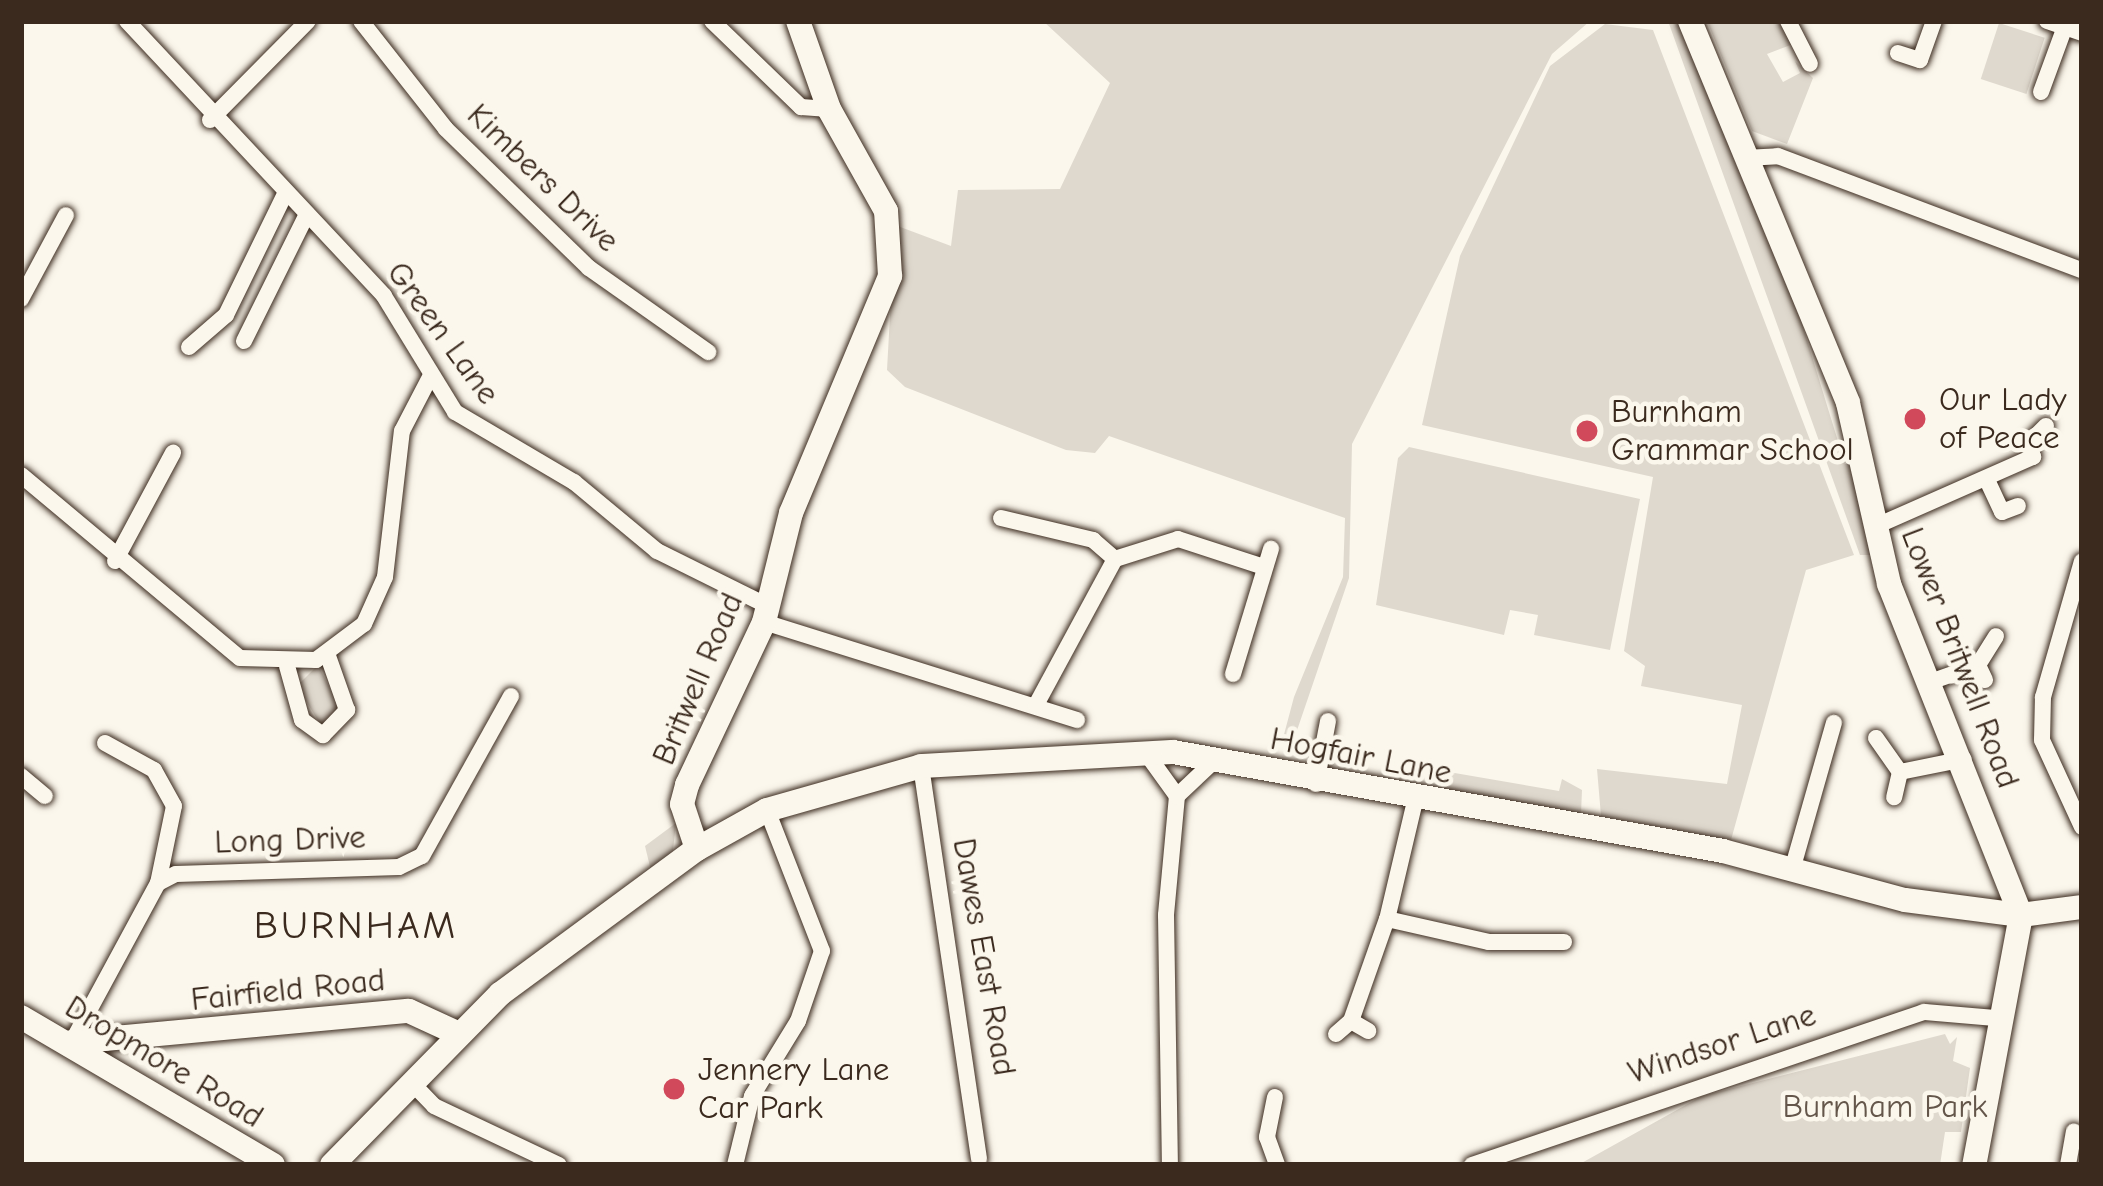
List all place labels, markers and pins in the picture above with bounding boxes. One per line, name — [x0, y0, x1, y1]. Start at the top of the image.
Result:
place label: Our Lady of Peace — [1939, 380, 2066, 458]
place label: Burnham Grammar School — [1611, 392, 1854, 470]
marker: Our Lady of Peace — [1902, 406, 1928, 432]
marker: Burnham Grammar School — [1574, 418, 1600, 444]
place label: Jennery Lane Car Park — [698, 1050, 889, 1128]
marker: Jennery Lane Car Park — [661, 1076, 687, 1102]

